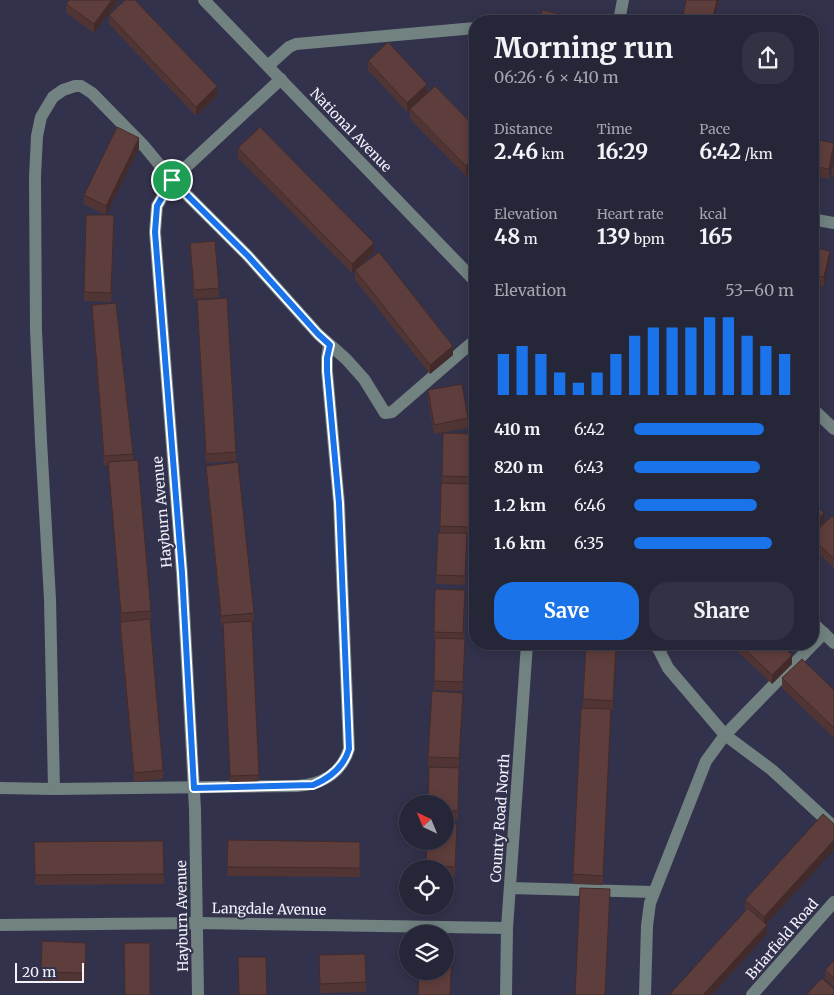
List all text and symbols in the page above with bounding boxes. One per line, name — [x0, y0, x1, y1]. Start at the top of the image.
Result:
text: Morning run — [494, 30, 673, 66]
button: share — [742, 32, 794, 84]
text: 06:26 · 6 × 410 m — [494, 67, 619, 87]
street label: National Avenue — [306, 84, 396, 176]
text: Distance — [494, 120, 553, 138]
text: Time — [597, 120, 632, 138]
text: Pace — [699, 120, 730, 138]
text: 2.46 — [494, 138, 538, 165]
text: 16:29 — [597, 138, 648, 165]
text: 6:42 — [699, 138, 741, 165]
text: km — [538, 145, 564, 163]
text: /km — [741, 145, 773, 163]
pin — [151, 159, 193, 201]
icon: arrive — [158, 166, 186, 194]
text: Elevation — [494, 205, 558, 223]
text: Heart rate — [597, 205, 664, 223]
text: kcal — [699, 205, 727, 223]
text: 48 — [494, 223, 520, 250]
text: 139 — [597, 223, 630, 250]
text: 165 — [699, 223, 733, 250]
text: m — [520, 230, 538, 248]
text: bpm — [630, 230, 665, 248]
text: Elevation — [494, 280, 567, 300]
text: 53–60 m — [725, 280, 794, 300]
text: 410 m — [494, 419, 540, 439]
text: 6:42 — [574, 419, 605, 439]
street label: Hayburn Avenue — [148, 456, 176, 568]
text: 820 m — [494, 457, 543, 477]
text: 6:43 — [574, 457, 604, 477]
text: 1.2 km — [494, 495, 546, 515]
text: 6:46 — [574, 495, 606, 515]
text: 1.6 km — [494, 533, 546, 553]
text: 6:35 — [574, 533, 604, 553]
button: Save — [494, 582, 639, 640]
button: Share — [649, 582, 794, 640]
street label: County Road North — [487, 753, 513, 883]
north arrow — [399, 795, 454, 850]
map controls — [399, 795, 454, 980]
street label: Hayburn Avenue — [172, 860, 192, 972]
button: locate — [399, 860, 454, 915]
street label: Briarfield Road — [742, 894, 822, 983]
street label: Langdale Avenue — [212, 899, 326, 919]
button: layers — [399, 925, 454, 980]
scale bar — [15, 960, 84, 983]
text: 20 m — [22, 963, 56, 981]

